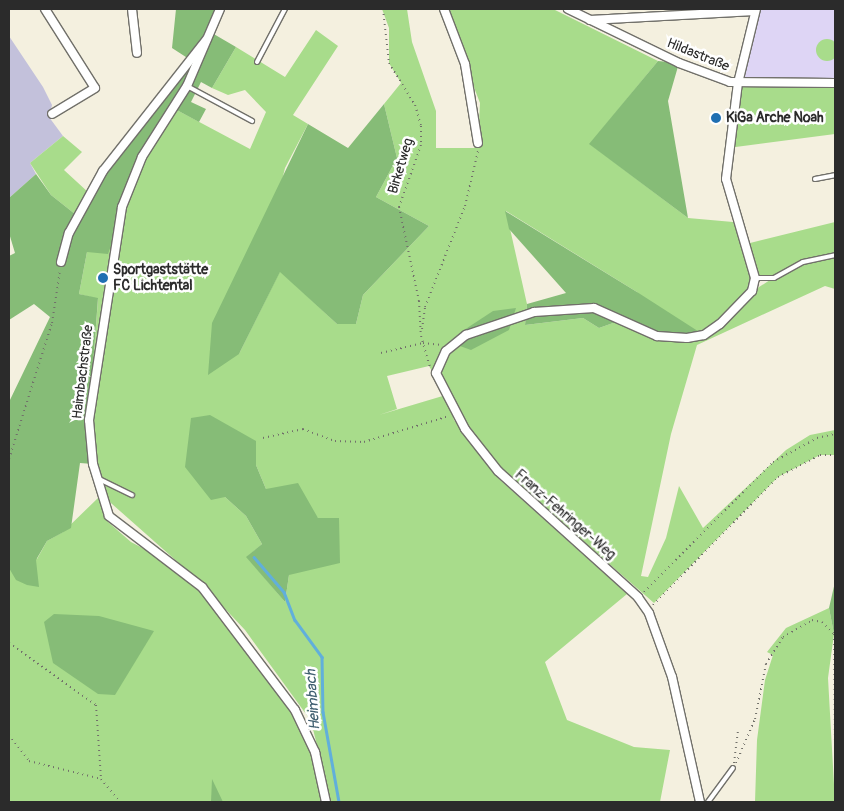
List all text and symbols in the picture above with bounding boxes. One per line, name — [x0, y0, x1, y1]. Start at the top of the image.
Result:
street label: Hildastraße — [664, 35, 732, 75]
place label: KiGa Arche Noah — [726, 110, 824, 126]
marker: KiGa Arche Noah — [710, 112, 722, 124]
street label: Birketweg — [385, 136, 417, 196]
place label: Sportgaststätte FC Lichtental — [113, 262, 208, 294]
marker: Sportgaststätte FC Lichtental — [97, 272, 109, 284]
street label: Haimbachstraße — [69, 324, 97, 420]
street label: Franz-Fehringer-Weg — [511, 467, 619, 563]
water label: Heimbach — [302, 669, 324, 731]

